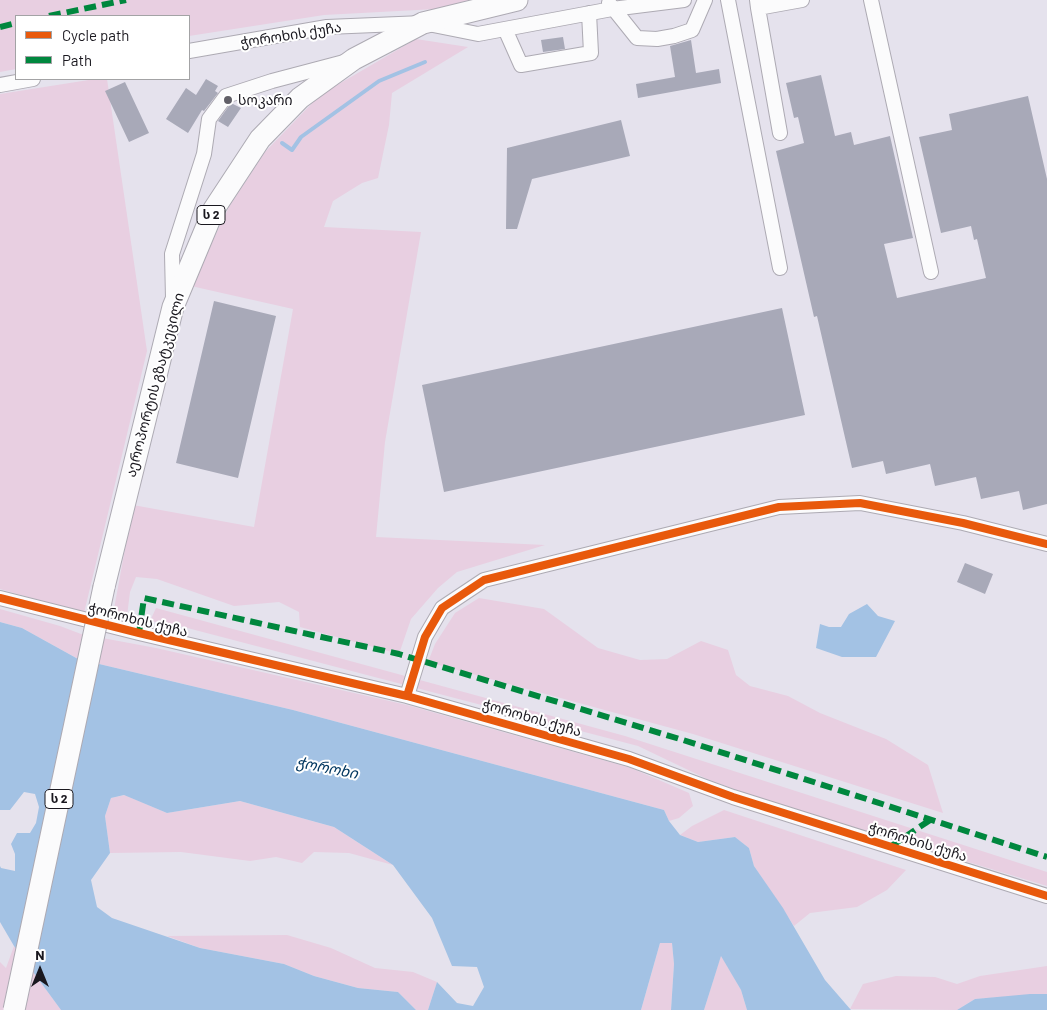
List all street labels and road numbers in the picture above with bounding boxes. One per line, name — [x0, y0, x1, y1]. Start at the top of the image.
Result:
street label: ჭოროხის ქუჩა — [239, 19, 343, 51]
road number: ს 2 — [197, 206, 225, 224]
street label: აეროპორტის გზატკეცილი — [122, 291, 188, 479]
street label: ჭოროხის ქუჩა — [86, 599, 190, 641]
street label: ჭოროხის ქუჩა — [481, 696, 583, 740]
road number: ს 2 — [45, 790, 73, 809]
street label: ჭოროხის ქუჩა — [867, 819, 969, 865]

